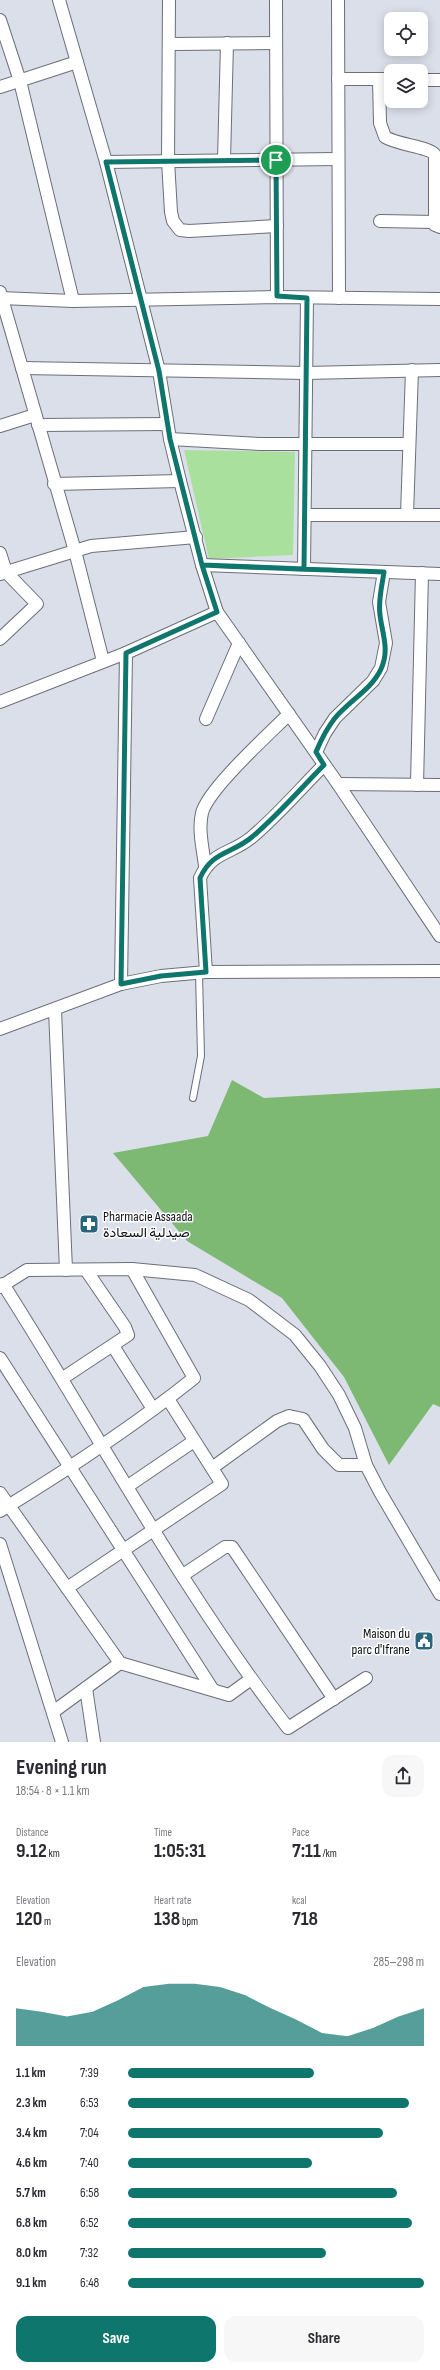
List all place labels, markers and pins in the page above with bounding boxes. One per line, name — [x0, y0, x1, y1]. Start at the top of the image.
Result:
pin — [259, 143, 293, 177]
place label: Pharmacie Assaada صيدلية السعادة — [103, 1208, 193, 1241]
pharmacy icon: Pharmacie Assaada صيدلية السعادة — [78, 1213, 100, 1235]
place label: Maison du parc d'Ifrane — [351, 1625, 410, 1658]
public building icon: Maison du parc d'Ifrane — [413, 1630, 435, 1652]

